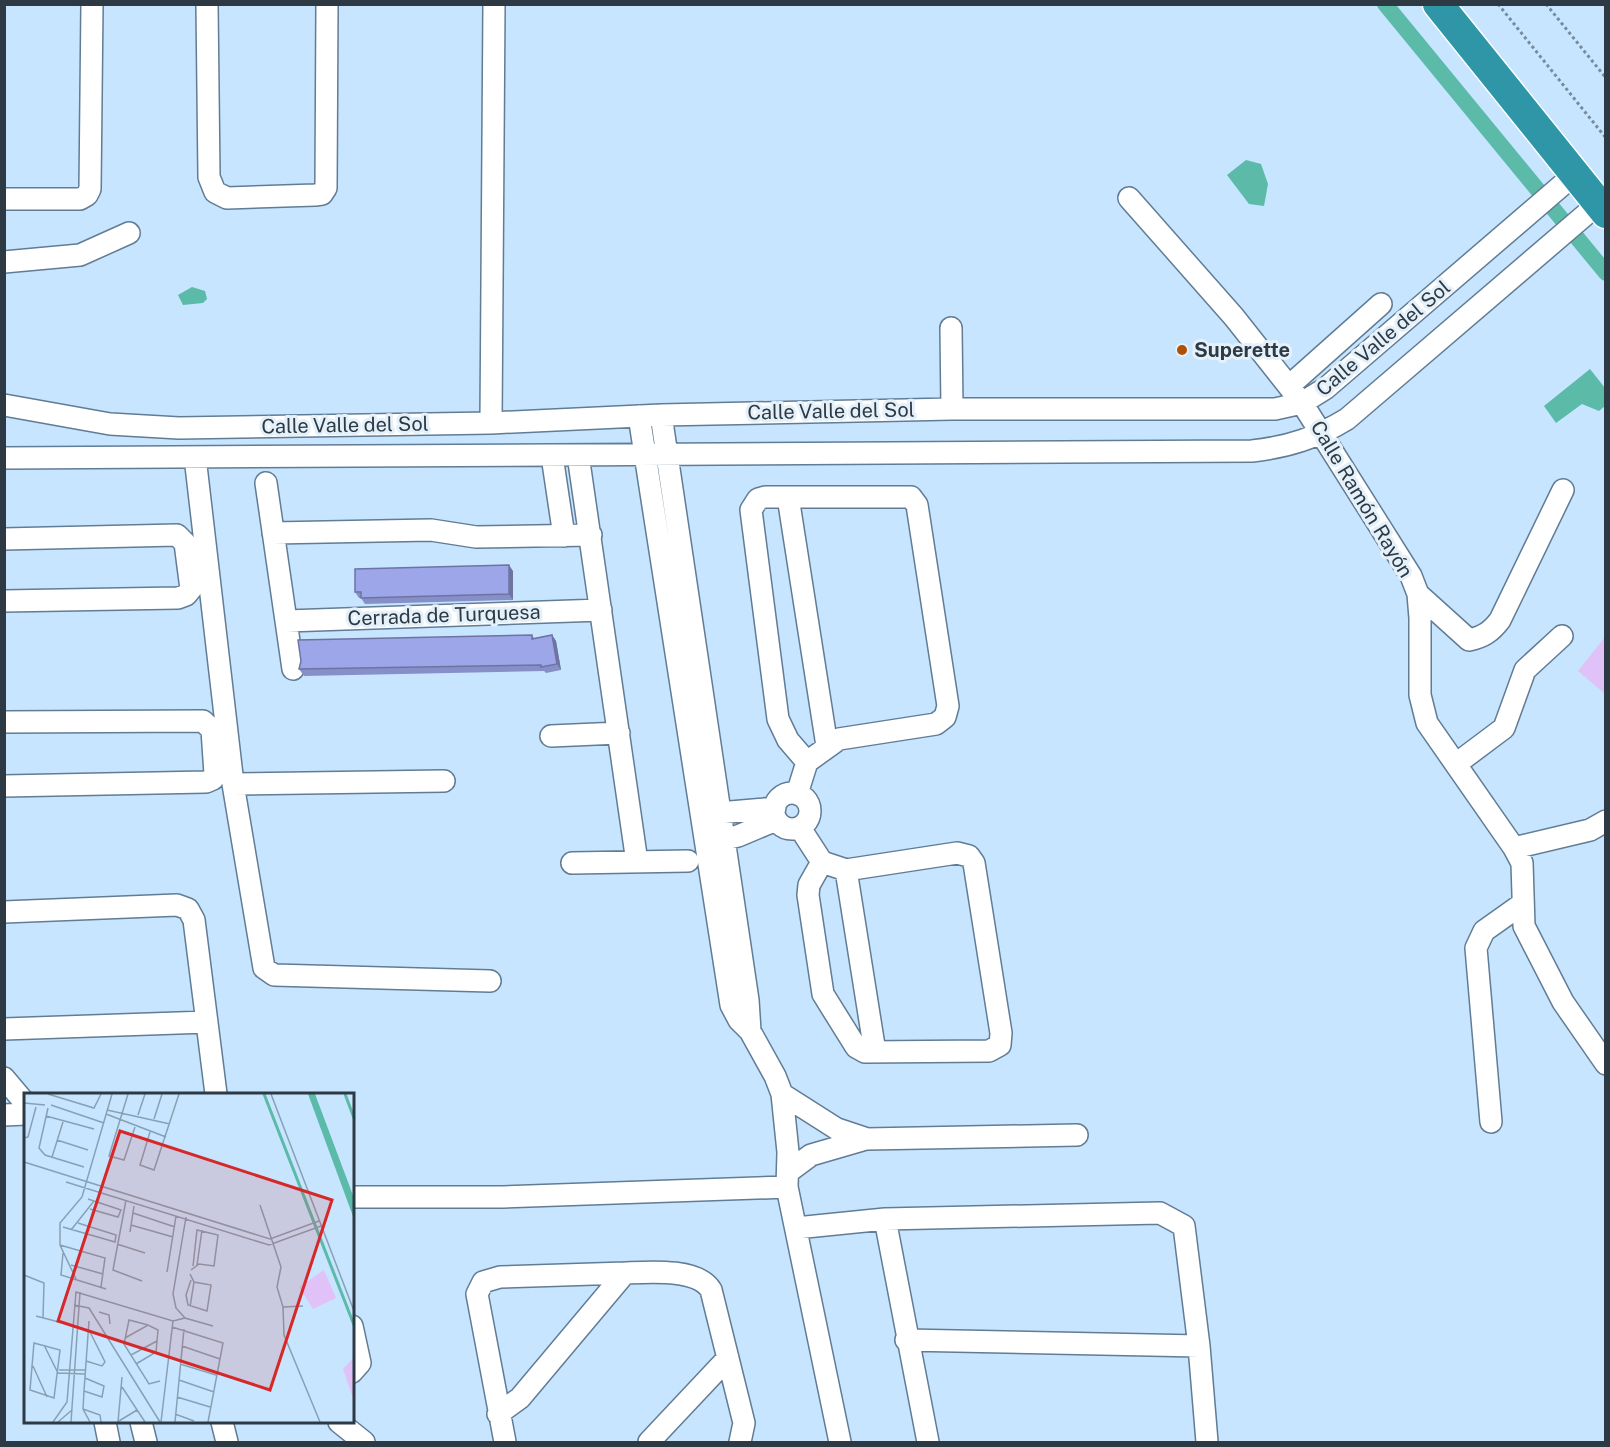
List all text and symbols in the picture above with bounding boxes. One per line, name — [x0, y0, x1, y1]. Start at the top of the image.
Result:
street label: Calle Valle del Sol — [1311, 275, 1455, 401]
place label: Superette — [1194, 338, 1290, 362]
marker: Superette — [1175, 343, 1189, 357]
street label: Calle Valle del Sol — [747, 398, 915, 424]
street label: Calle Valle del Sol — [261, 412, 429, 438]
street label: Calle Ramón Rayón — [1306, 416, 1418, 582]
street label: Cerrada de Turquesa — [347, 600, 541, 630]
inset map — [24, 1093, 354, 1423]

